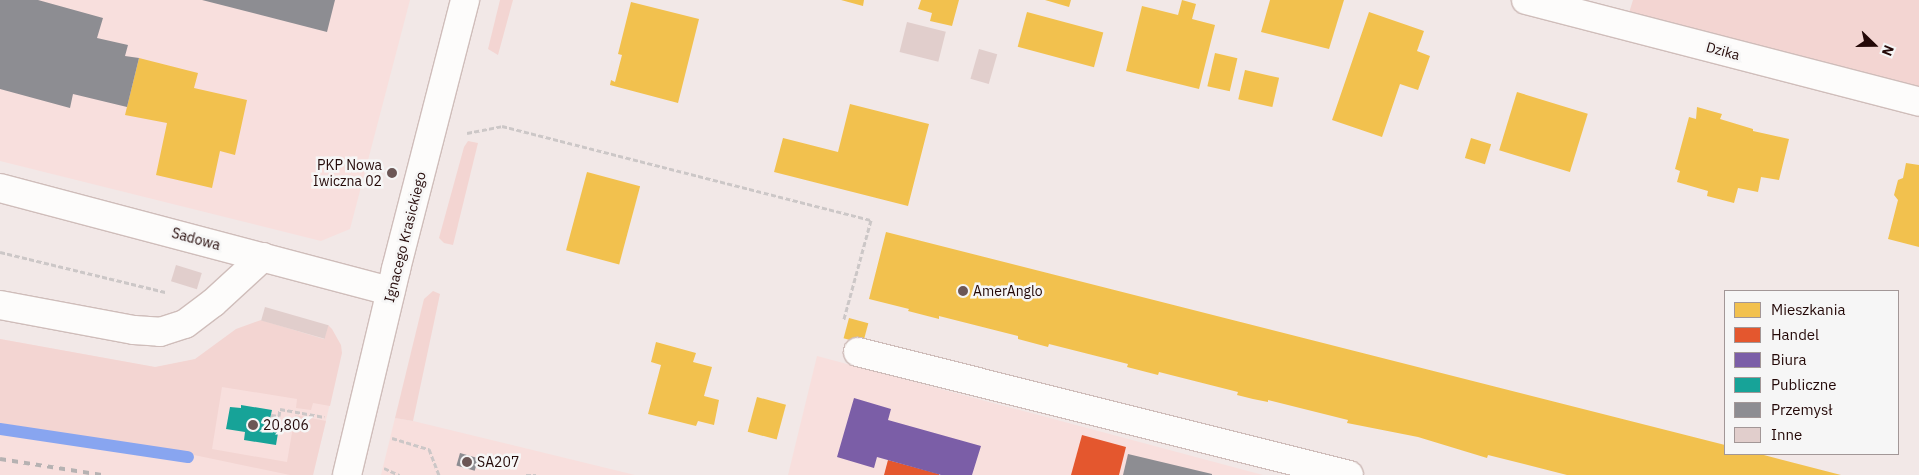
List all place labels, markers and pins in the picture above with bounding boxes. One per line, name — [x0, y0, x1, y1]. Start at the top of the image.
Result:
place label: PKP Nowa Iwiczna 02 — [313, 157, 382, 190]
marker: PKP Nowa Iwiczna 02 — [386, 167, 398, 179]
place label: AmerAnglo — [973, 283, 1043, 299]
marker: AmerAnglo — [957, 285, 969, 297]
place label: 20,806 — [263, 417, 309, 433]
marker: 20,806 — [247, 419, 259, 431]
place label: SA207 — [477, 454, 519, 470]
marker: SA207 — [461, 456, 473, 468]

